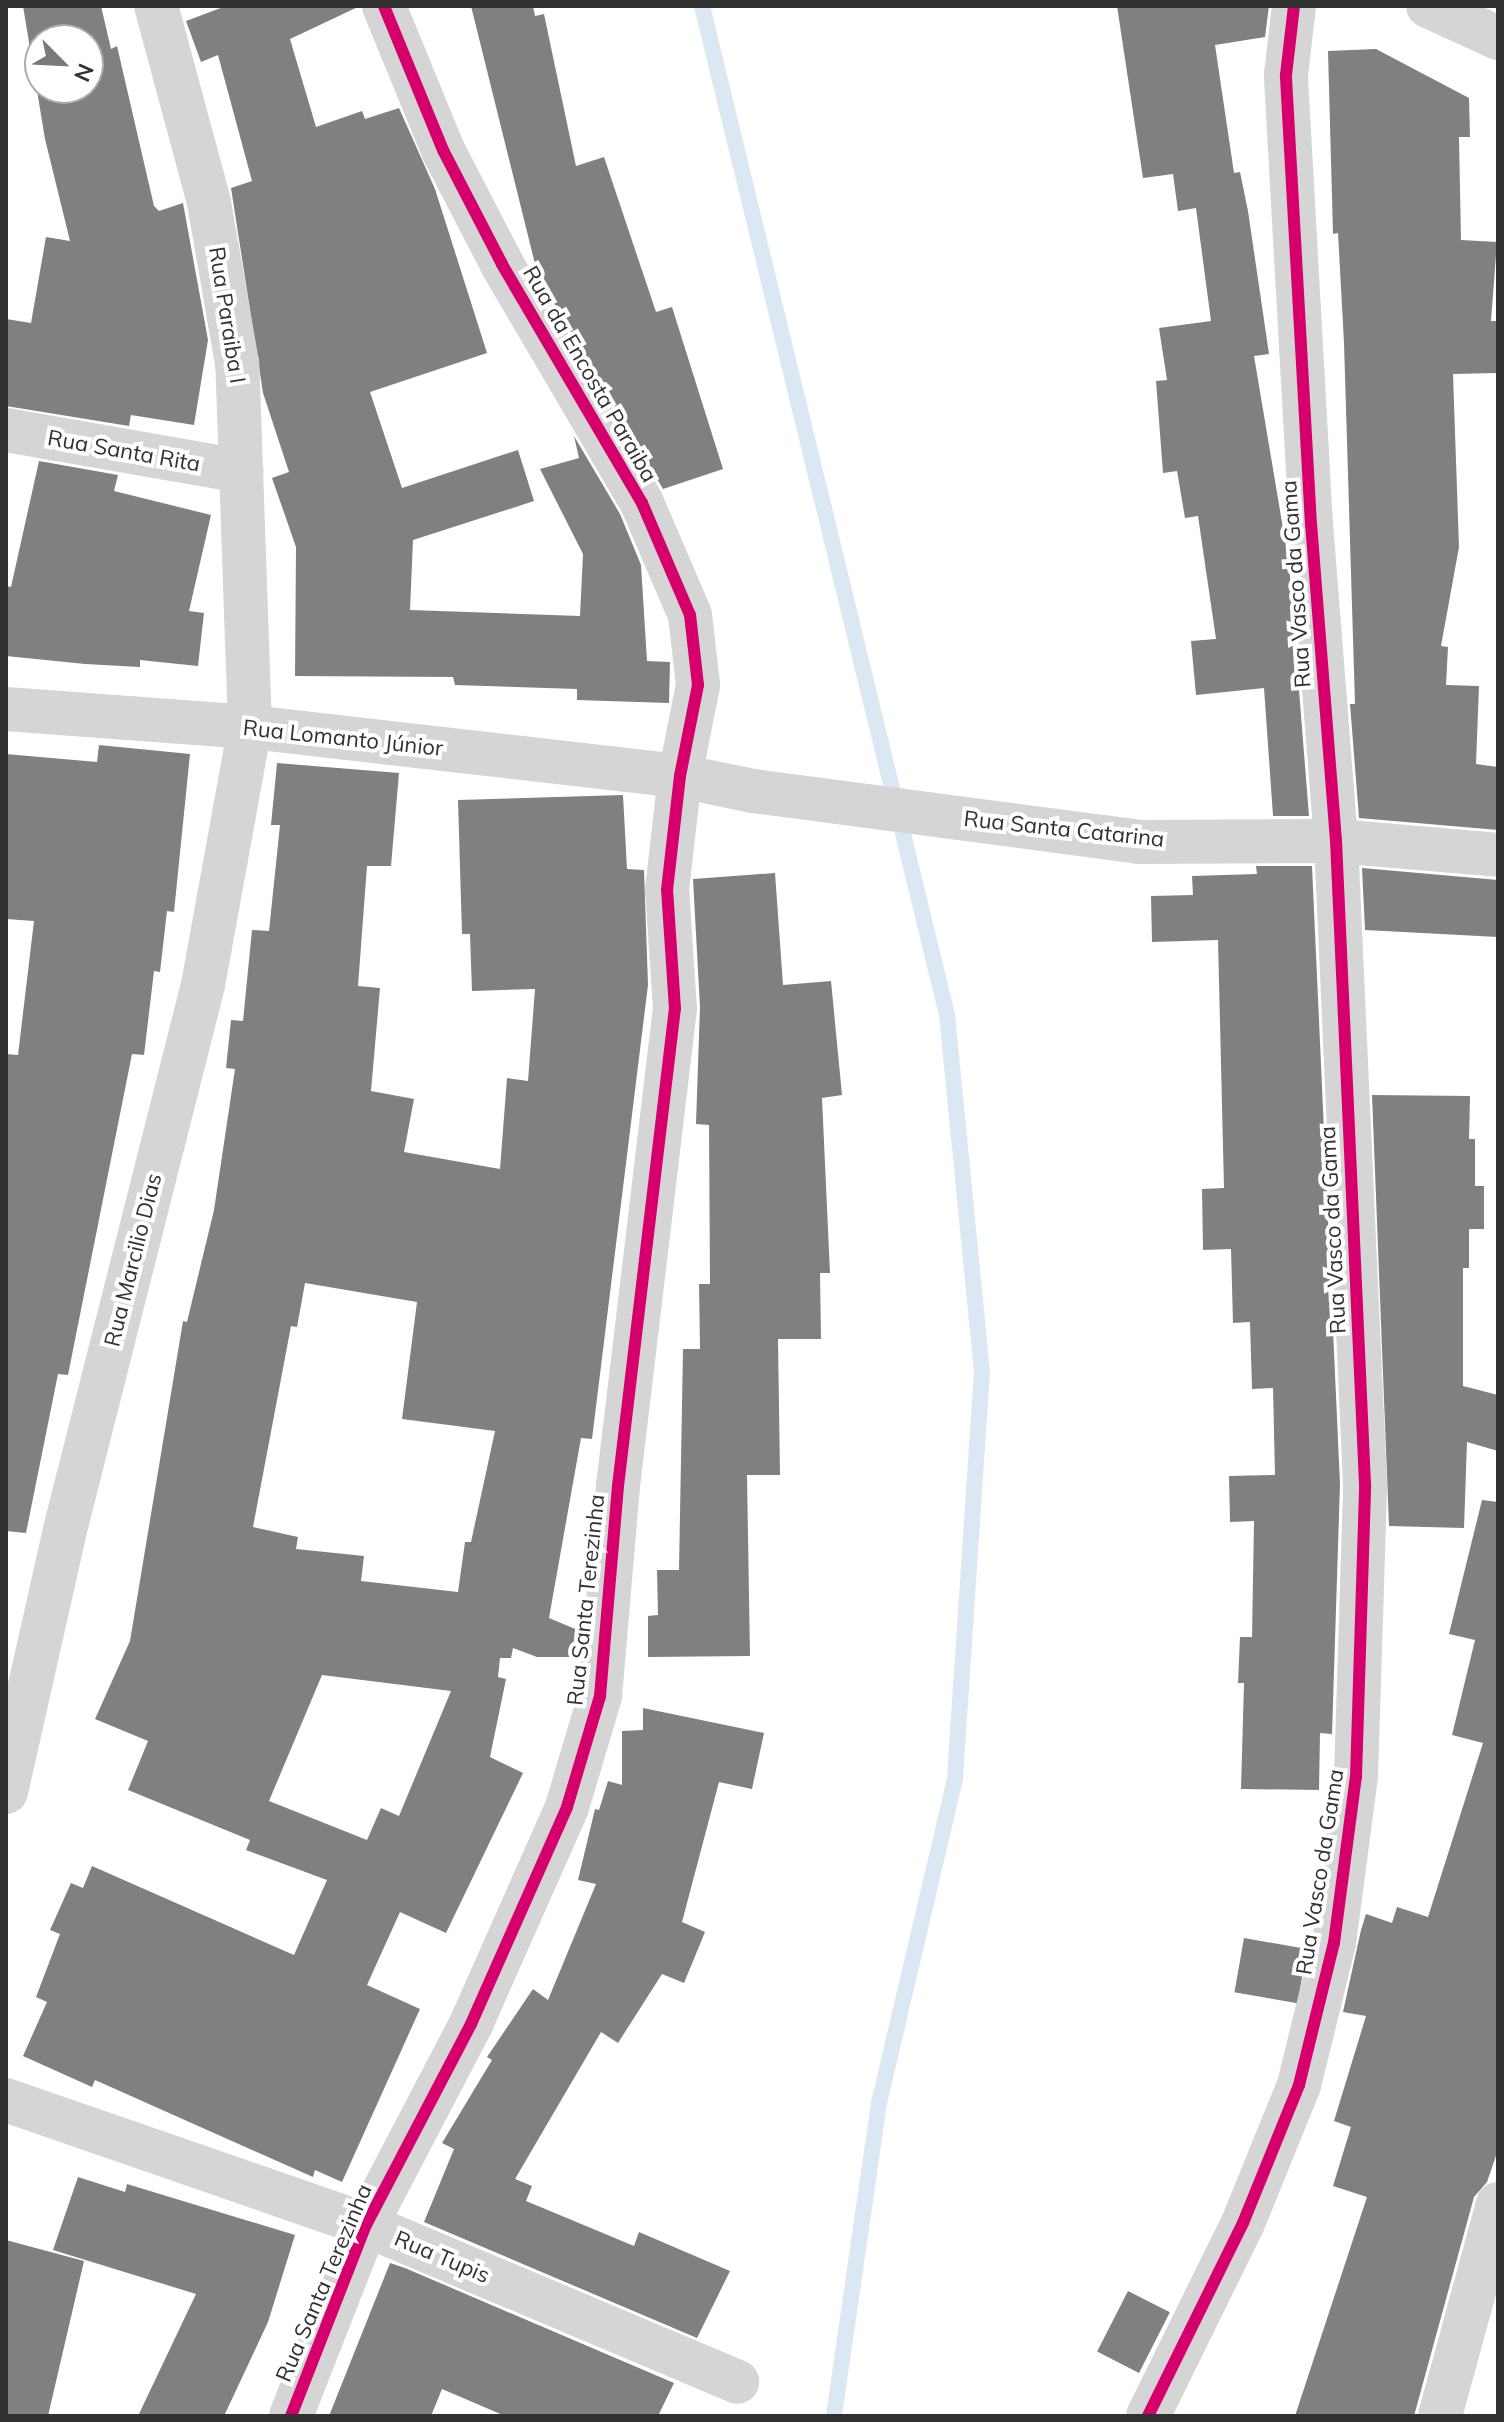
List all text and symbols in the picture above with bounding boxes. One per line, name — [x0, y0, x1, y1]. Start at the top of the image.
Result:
north arrow — [24, 24, 104, 104]
text: N — [68, 60, 100, 86]
street label: Rua Paraiba I — [203, 245, 251, 385]
street label: Rua da Encosta Paraiba — [517, 261, 663, 487]
street label: Rua Santa Rita — [46, 425, 202, 477]
street label: Rua Vasco da Gama — [1276, 479, 1316, 689]
street label: Rua Lomanto Júnior — [242, 714, 444, 762]
street label: Rua Santa Catarina — [962, 805, 1166, 853]
street label: Rua Vasco da Gama — [1314, 1125, 1352, 1335]
street label: Rua Marcilio Dias — [99, 1171, 167, 1349]
street label: Rua Santa Terezinha — [562, 1493, 610, 1707]
street label: Rua Vasco da Gama — [1291, 1767, 1349, 1977]
street label: Rua Santa Terezinha — [270, 2180, 378, 2386]
street label: Rua Tupis — [391, 2225, 493, 2289]

